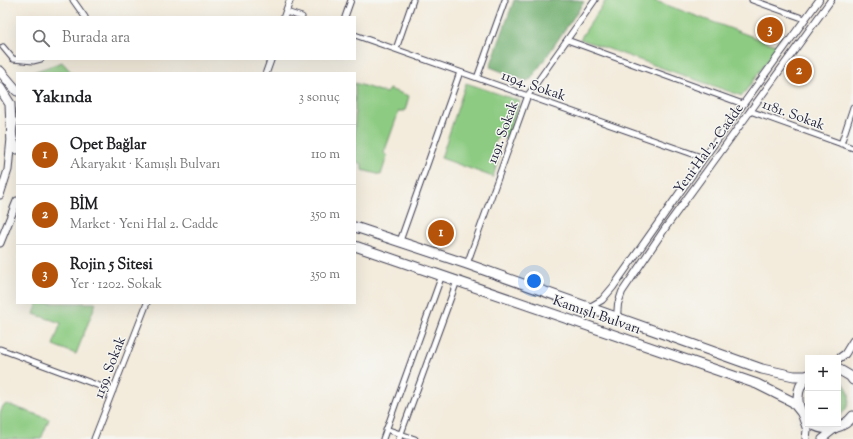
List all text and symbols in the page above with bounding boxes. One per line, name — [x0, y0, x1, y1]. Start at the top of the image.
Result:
pin: 3 — [757, 15, 783, 45]
search box — [16, 16, 356, 60]
icon: search — [30, 27, 52, 49]
text: Burada ara — [62, 28, 130, 49]
pin: 2 — [786, 56, 812, 86]
street label: 1194. Sokak — [498, 66, 569, 107]
text: Yakında — [32, 86, 92, 110]
text: 3 sonuç — [299, 89, 340, 107]
street label: 1181. Sokak — [759, 95, 828, 137]
street label: 1191. Sokak — [483, 98, 525, 167]
street label: Yeni Hal 2. Cadde — [670, 100, 749, 198]
text: Opet Bağlar — [70, 135, 146, 156]
text: 1 — [43, 146, 47, 164]
text: 110 m — [311, 146, 340, 164]
text: Akaryakıt · Kamışlı Bulvarı — [70, 156, 220, 174]
text: BİM — [70, 195, 98, 216]
text: 2 — [42, 206, 48, 224]
text: 350 m — [310, 206, 340, 224]
text: Market · Yeni Hal 2. Cadde — [70, 216, 218, 234]
pin: 1 — [428, 218, 454, 248]
text: Rojin 5 Sitesi — [70, 255, 153, 276]
text: 3 — [42, 266, 48, 284]
text: 350 m — [310, 266, 340, 284]
your location — [524, 271, 544, 291]
text: Yer · 1202. Sokak — [70, 276, 162, 294]
street label: Kamışlı Bulvarı — [550, 291, 643, 340]
street label: 1159. Sokak — [90, 333, 132, 402]
map controls — [805, 355, 841, 427]
button: + — [805, 355, 841, 391]
button: − — [805, 391, 841, 427]

